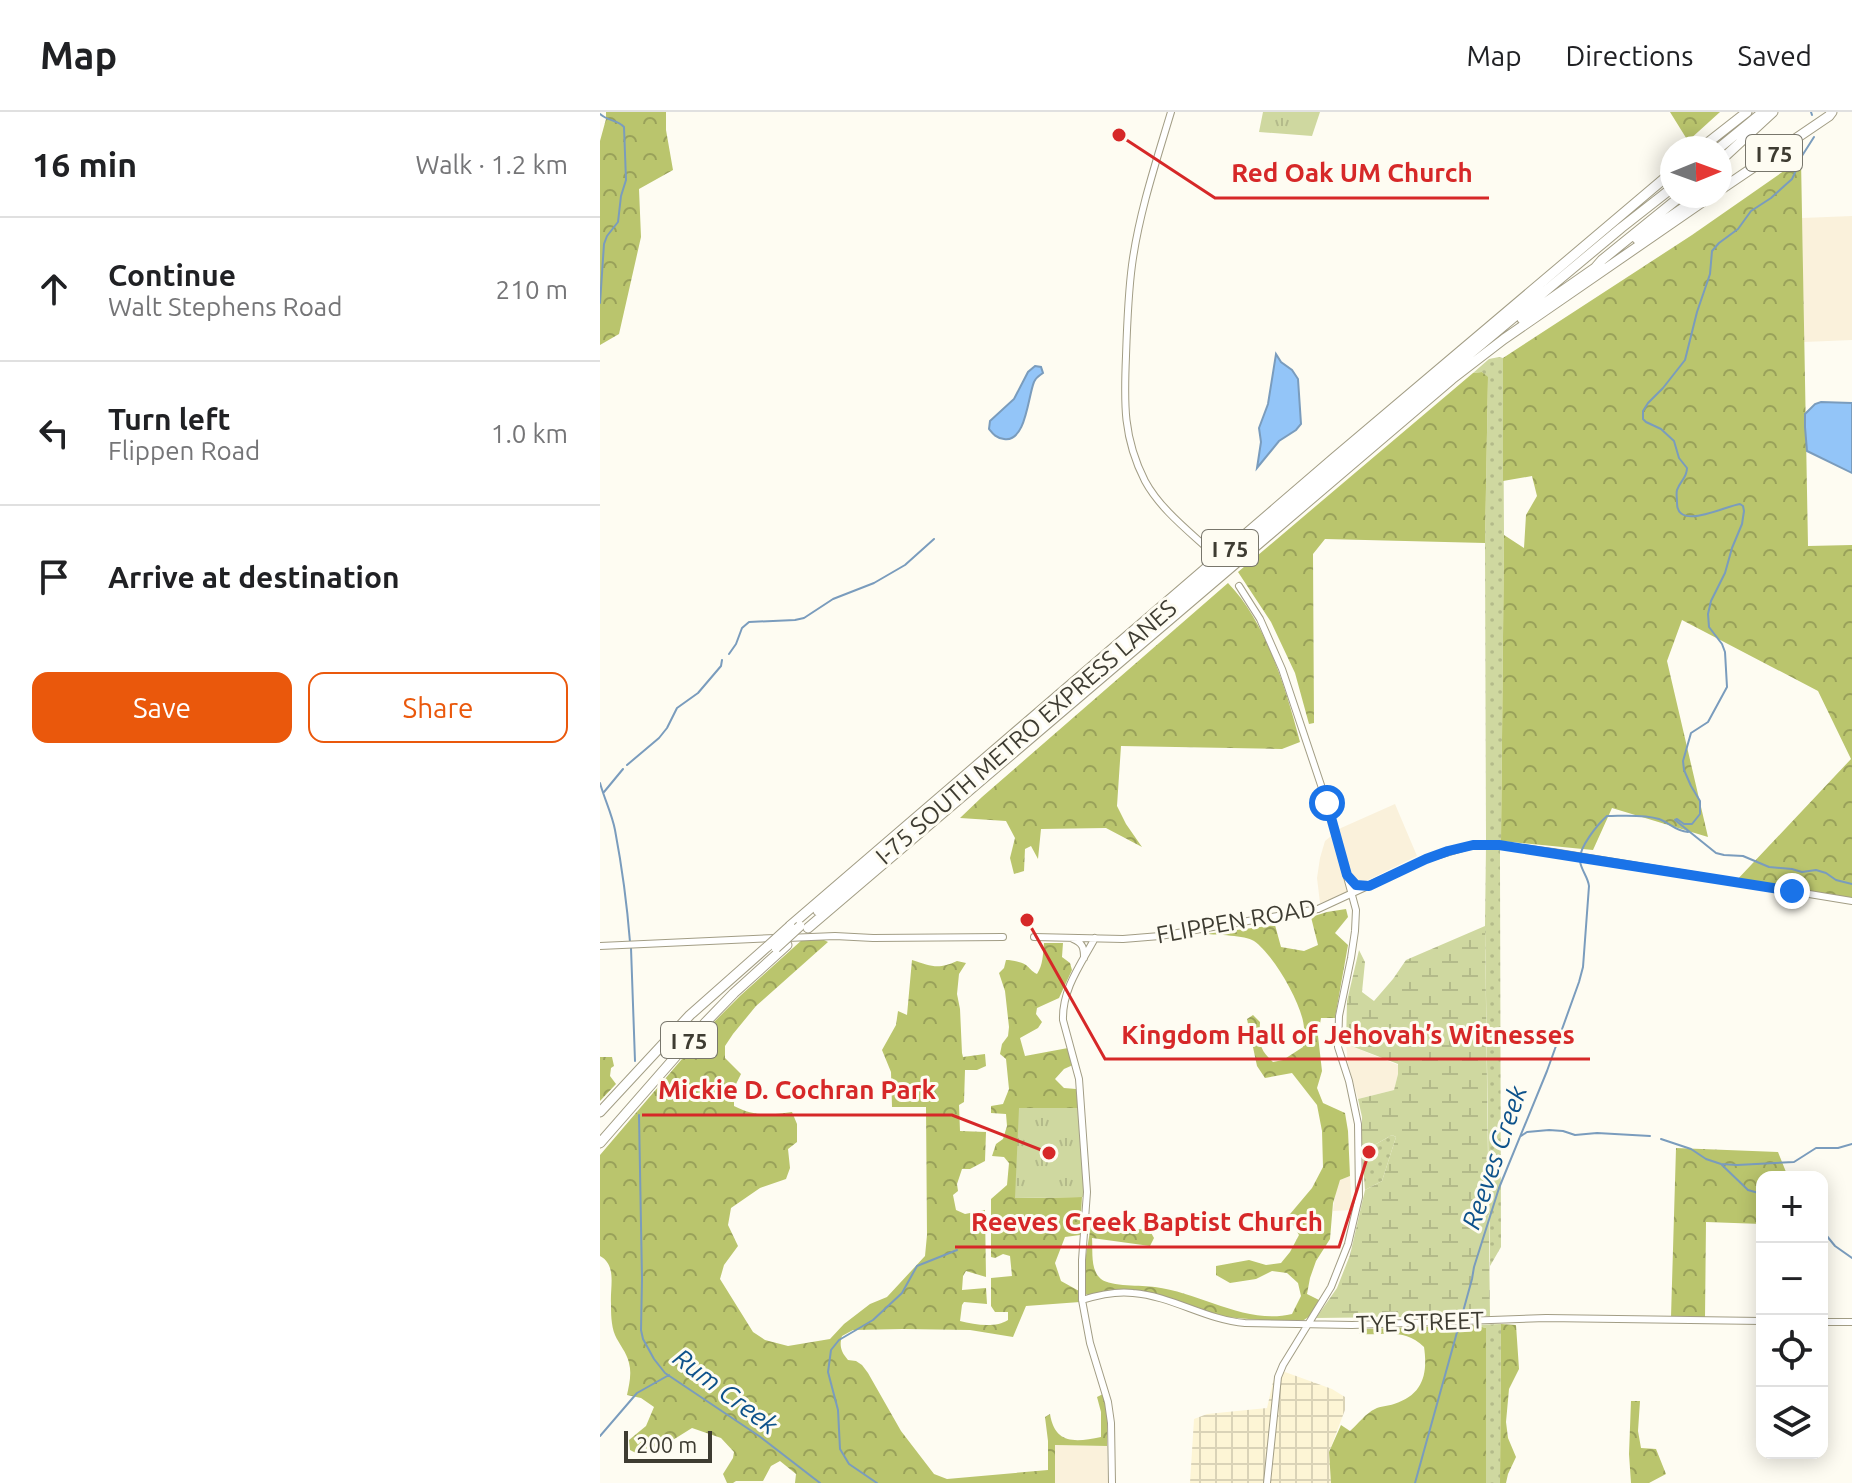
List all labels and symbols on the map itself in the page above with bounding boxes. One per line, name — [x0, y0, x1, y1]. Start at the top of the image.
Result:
road number: I 75 — [1746, 135, 1802, 171]
north arrow — [1660, 136, 1732, 208]
callout: Red Oak UM Church — [1215, 148, 1489, 198]
text: Red Oak UM Church — [1231, 158, 1473, 187]
road number: I 75 — [1202, 530, 1258, 566]
street label: I-75 SOUTH METRO EXPRESS LANES — [870, 594, 1182, 870]
route start — [1309, 785, 1345, 821]
route end — [1774, 873, 1810, 909]
street label: FLIPPEN ROAD — [1154, 894, 1318, 948]
callout: Kingdom Hall of Jehovah’s Witnesses — [1105, 1009, 1590, 1059]
text: Kingdom Hall of Jehovah’s Witnesses — [1121, 1020, 1575, 1049]
road number: I 75 — [661, 1022, 717, 1058]
callout: Mickie D. Cochran Park — [642, 1065, 952, 1115]
text: Mickie D. Cochran Park — [658, 1075, 936, 1104]
water label: Reeves Creek — [1456, 1081, 1532, 1233]
callout: Reeves Creek Baptist Church — [955, 1197, 1339, 1247]
text: Reeves Creek Baptist Church — [971, 1207, 1323, 1236]
street label: TYE STREET — [1356, 1306, 1484, 1338]
water label: Rum Creek — [668, 1342, 784, 1440]
scale bar — [624, 1427, 712, 1463]

